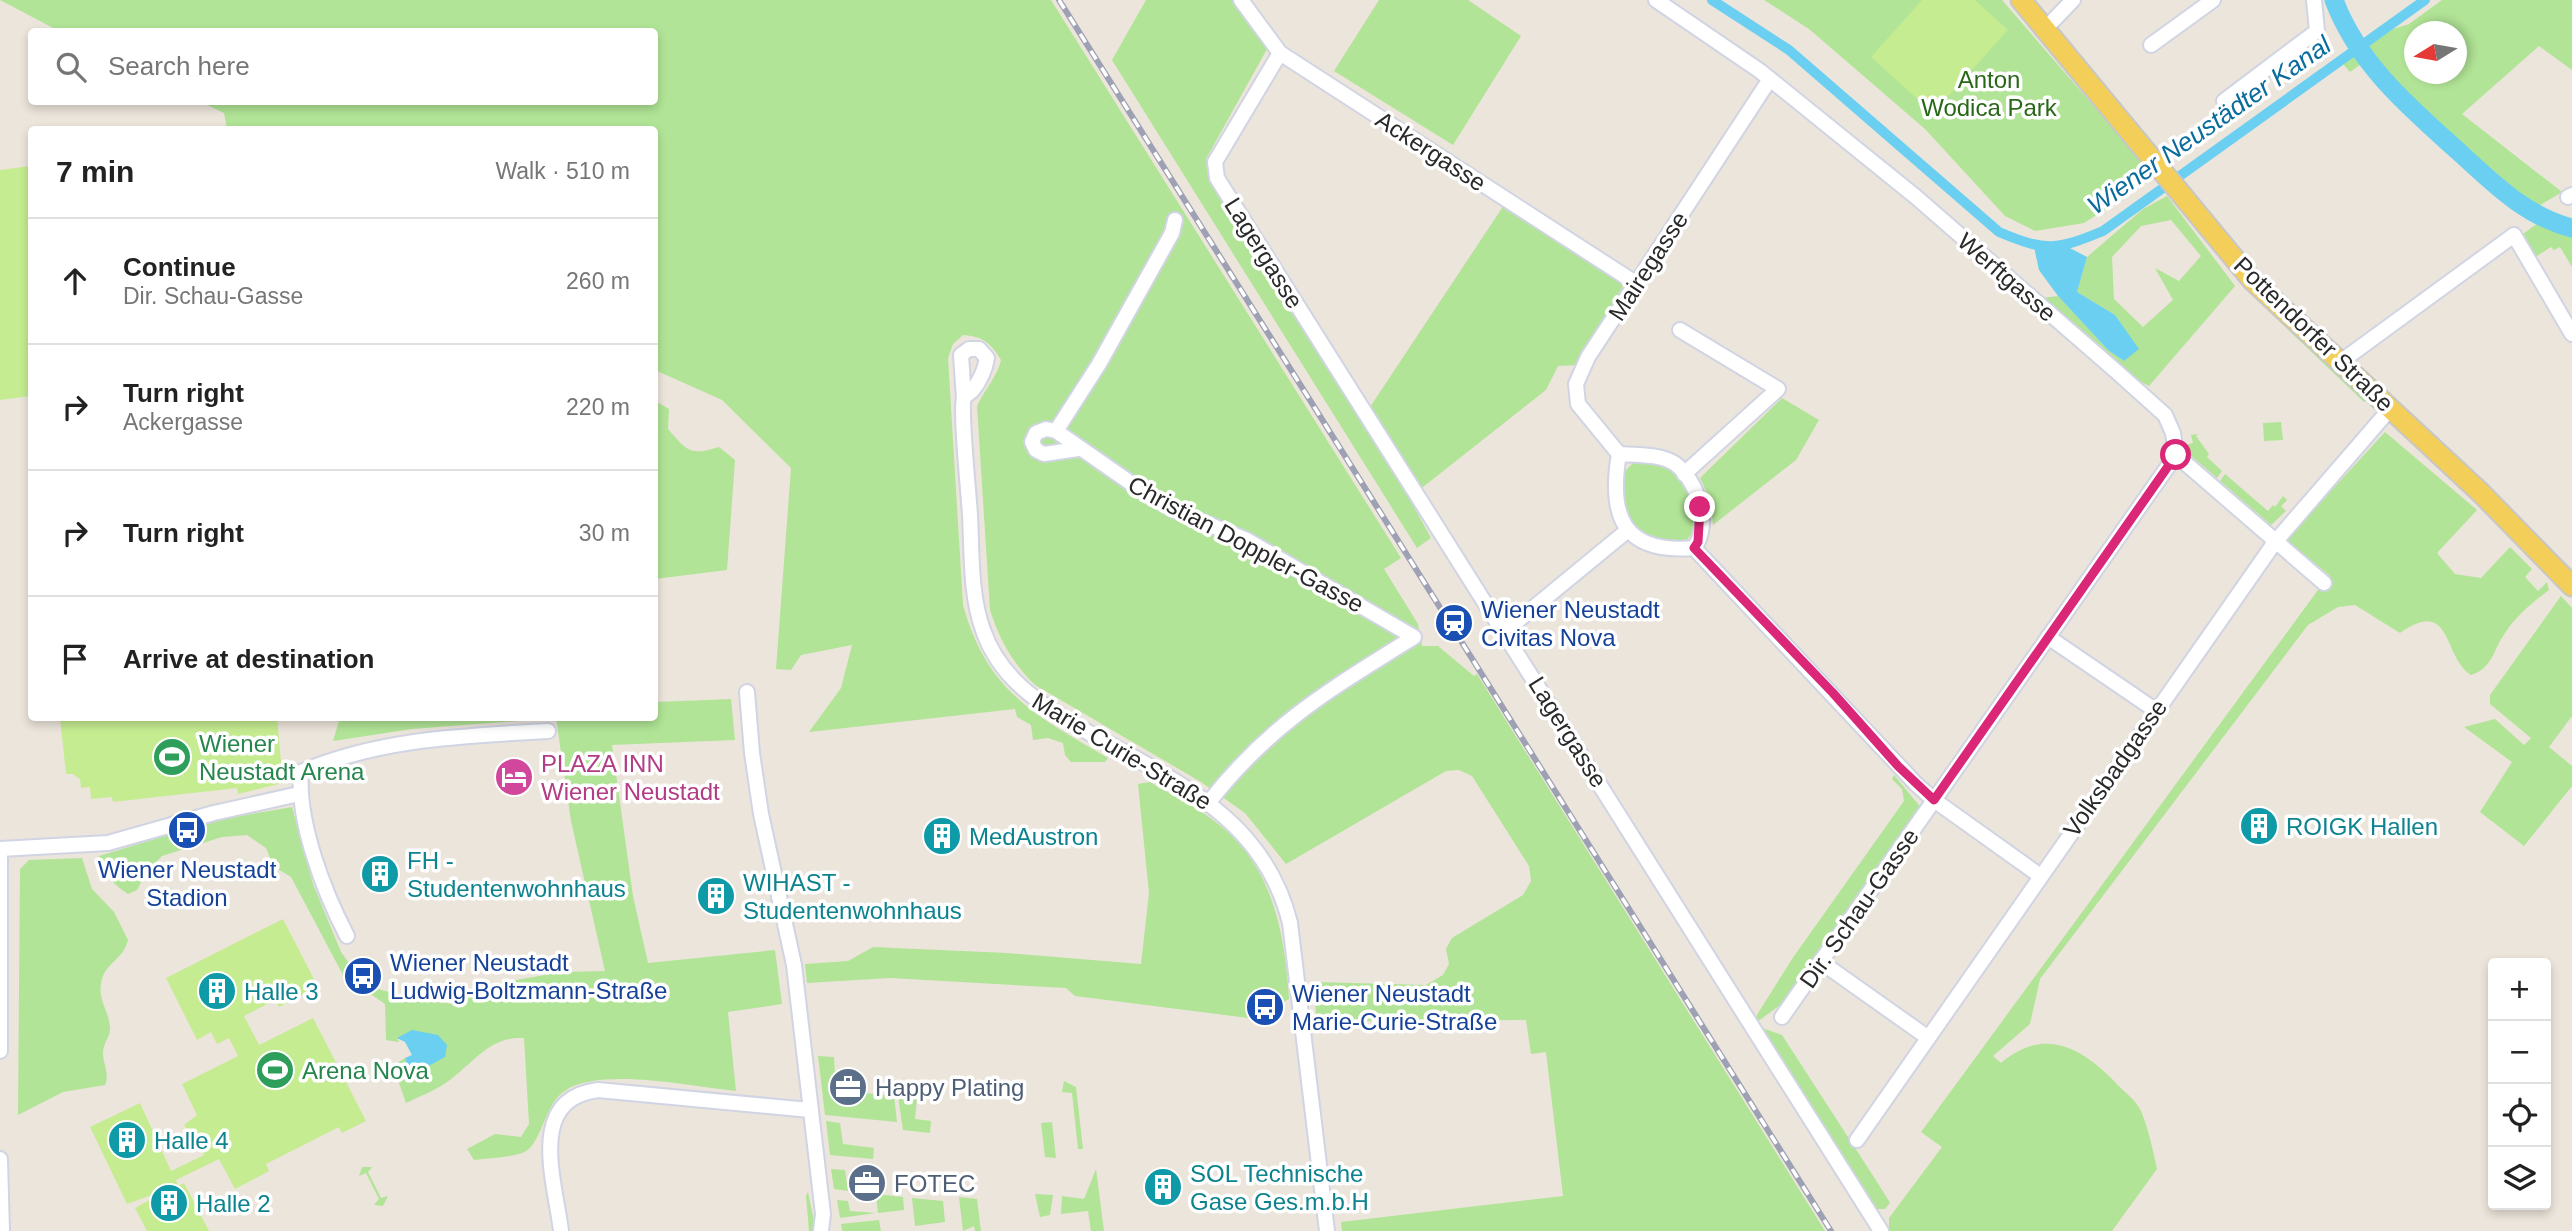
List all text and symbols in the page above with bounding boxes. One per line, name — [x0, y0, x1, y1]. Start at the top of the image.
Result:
north arrow — [2404, 21, 2467, 84]
search box — [28, 28, 658, 105]
water label: Wiener Neustädter Kanal — [2082, 29, 2337, 221]
icon: search — [52, 48, 90, 86]
text: Search here — [108, 51, 250, 81]
park label: Anton Wodica Park — [1921, 66, 2058, 121]
street label: Ackergasse — [1371, 106, 1491, 196]
text: 7 min — [56, 155, 134, 188]
text: Walk · 510 m — [495, 158, 630, 184]
street label: Lagergasse — [1219, 193, 1309, 313]
street label: Mairegasse — [1603, 207, 1693, 325]
street label: Werftgasse — [1953, 227, 2061, 327]
street label: Pottendorfer Straße — [2229, 251, 2399, 417]
text: Continue — [123, 252, 236, 282]
icon: ahead — [56, 262, 94, 300]
text: 260 m — [566, 268, 630, 294]
text: Dir. Schau-Gasse — [123, 283, 303, 309]
text: Turn right — [123, 378, 244, 408]
icon: right — [56, 388, 94, 426]
text: 220 m — [566, 394, 630, 420]
text: Ackergasse — [123, 409, 243, 435]
route start — [2160, 439, 2191, 470]
street label: Christian Doppler-Gasse — [1124, 470, 1368, 618]
route end — [1684, 491, 1715, 522]
icon: right — [56, 514, 94, 552]
text: Turn right — [123, 518, 244, 548]
text: 30 m — [579, 520, 630, 546]
place label: Wiener Neustadt Civitas Nova — [1481, 596, 1660, 651]
station icon: Wiener Neustadt Civitas Nova — [1433, 602, 1475, 644]
icon: arrive — [56, 640, 94, 678]
text: Arrive at destination — [123, 644, 374, 674]
street label: Lagergasse — [1523, 672, 1613, 792]
street label: Marie Curie-Straße — [1028, 687, 1216, 815]
street label: Volksbadgasse — [2058, 694, 2172, 842]
place label: Wiener Neustadt Arena — [199, 730, 365, 785]
sports icon: Wiener Neustadt Arena — [151, 736, 193, 778]
place label: PLAZA INN Wiener Neustadt — [541, 750, 720, 805]
hotel icon: PLAZA INN Wiener Neustadt — [493, 756, 535, 798]
building icon: ROIGK Hallen — [2238, 805, 2280, 847]
bus stop icon: Wiener Neustadt Stadion — [166, 809, 208, 851]
place label: ROIGK Hallen — [2286, 813, 2438, 840]
building icon: MedAustron — [921, 815, 963, 857]
place label: MedAustron — [969, 823, 1098, 850]
street label: Dir. Schau-Gasse — [1794, 823, 1924, 993]
place label: FH - Studentenwohnhaus — [407, 847, 626, 902]
building icon: FH - Studentenwohnhaus — [359, 853, 401, 895]
place label: Wiener Neustadt Stadion — [98, 856, 277, 911]
place label: WIHAST - Studentenwohnhaus — [743, 869, 962, 924]
building icon: WIHAST - Studentenwohnhaus — [695, 875, 737, 917]
place label: Wiener Neustadt Ludwig-Boltzmann-Straße — [390, 949, 667, 1004]
bus stop icon: Wiener Neustadt Ludwig-Boltzmann-Straße — [342, 955, 384, 997]
map controls — [2488, 958, 2551, 1210]
button: + — [2488, 958, 2551, 1021]
building icon: Halle 3 — [196, 970, 238, 1012]
place label: Halle 3 — [244, 978, 319, 1005]
place label: Wiener Neustadt Marie-Curie-Straße — [1292, 980, 1497, 1035]
bus stop icon: Wiener Neustadt Marie-Curie-Straße — [1244, 986, 1286, 1028]
button: − — [2488, 1021, 2551, 1084]
sports icon: Arena Nova — [254, 1049, 296, 1091]
place label: Arena Nova — [302, 1057, 429, 1084]
office icon: Happy Plating — [827, 1066, 869, 1108]
place label: Happy Plating — [875, 1074, 1024, 1101]
button: locate — [2488, 1084, 2551, 1147]
building icon: Halle 4 — [106, 1119, 148, 1161]
place label: Halle 4 — [154, 1127, 229, 1154]
button: layers — [2488, 1147, 2551, 1210]
place label: SOL Technische Gase Ges.m.b.H — [1190, 1160, 1369, 1215]
office icon: FOTEC — [846, 1162, 888, 1204]
building icon: SOL Technische Gase Ges.m.b.H — [1142, 1166, 1184, 1208]
place label: FOTEC — [894, 1170, 975, 1197]
building icon: Halle 2 — [148, 1182, 190, 1224]
place label: Halle 2 — [196, 1190, 271, 1217]

